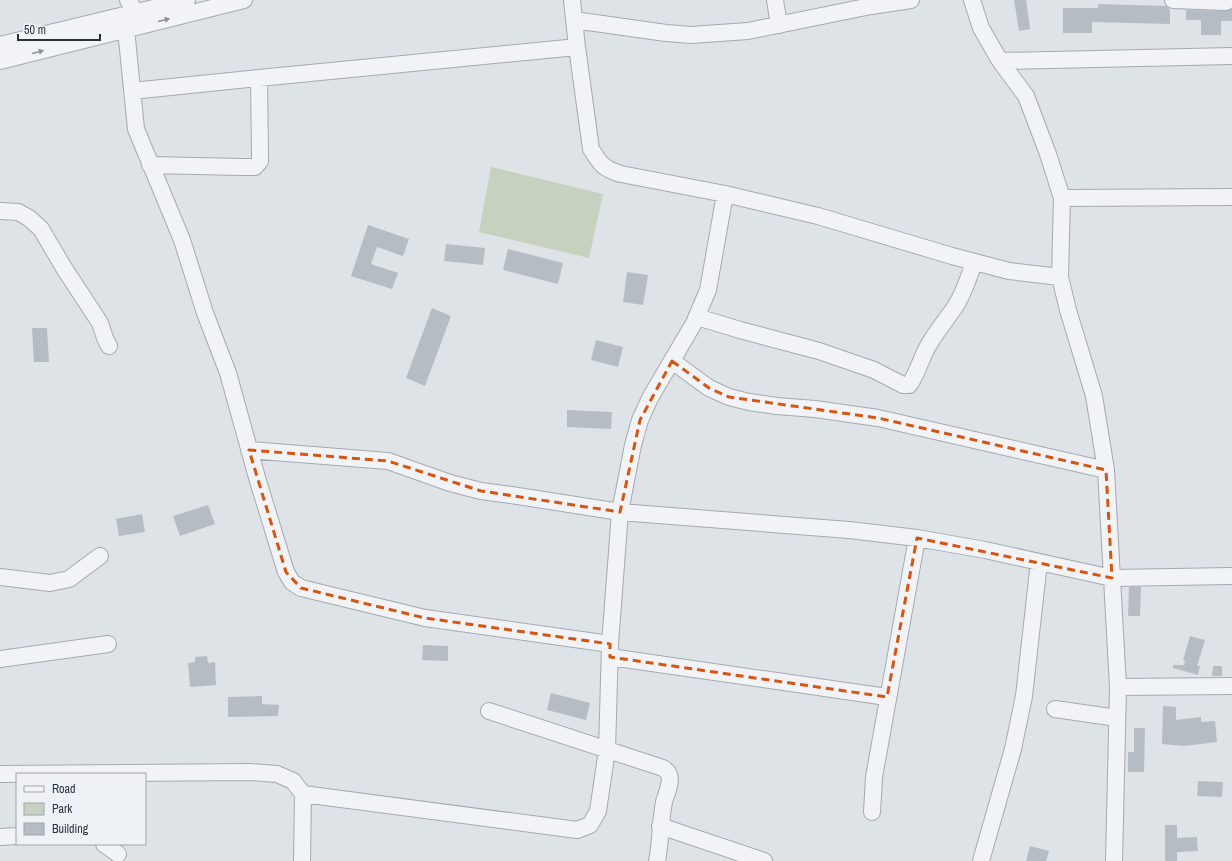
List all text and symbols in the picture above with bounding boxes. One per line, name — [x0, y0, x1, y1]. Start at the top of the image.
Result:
scale bar — [18, 16, 100, 42]
one-way arrow — [158, 16, 170, 22]
text: 50 m — [24, 22, 46, 38]
one-way arrow — [32, 48, 44, 54]
legend — [16, 773, 146, 845]
text: Road — [52, 781, 76, 797]
text: Park — [52, 801, 72, 817]
text: Building — [52, 821, 89, 837]

